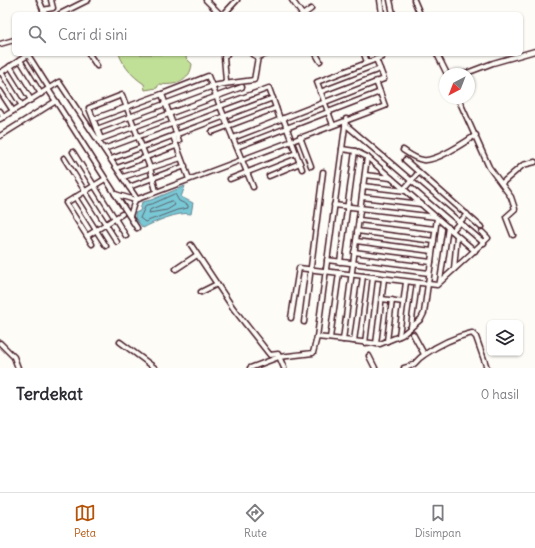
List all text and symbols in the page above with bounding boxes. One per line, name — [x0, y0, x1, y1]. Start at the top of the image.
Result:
search box — [12, 12, 523, 56]
icon: search — [26, 23, 48, 45]
text: Cari di sini — [58, 25, 127, 44]
north arrow — [439, 68, 475, 104]
map controls — [487, 320, 523, 356]
button: layers — [487, 320, 523, 356]
text: Terdekat — [16, 383, 83, 405]
text: 0 hasil — [481, 386, 519, 403]
tab: Peta — [74, 502, 96, 540]
tab: Rute — [244, 502, 267, 540]
tab: Disimpan — [415, 502, 461, 540]

